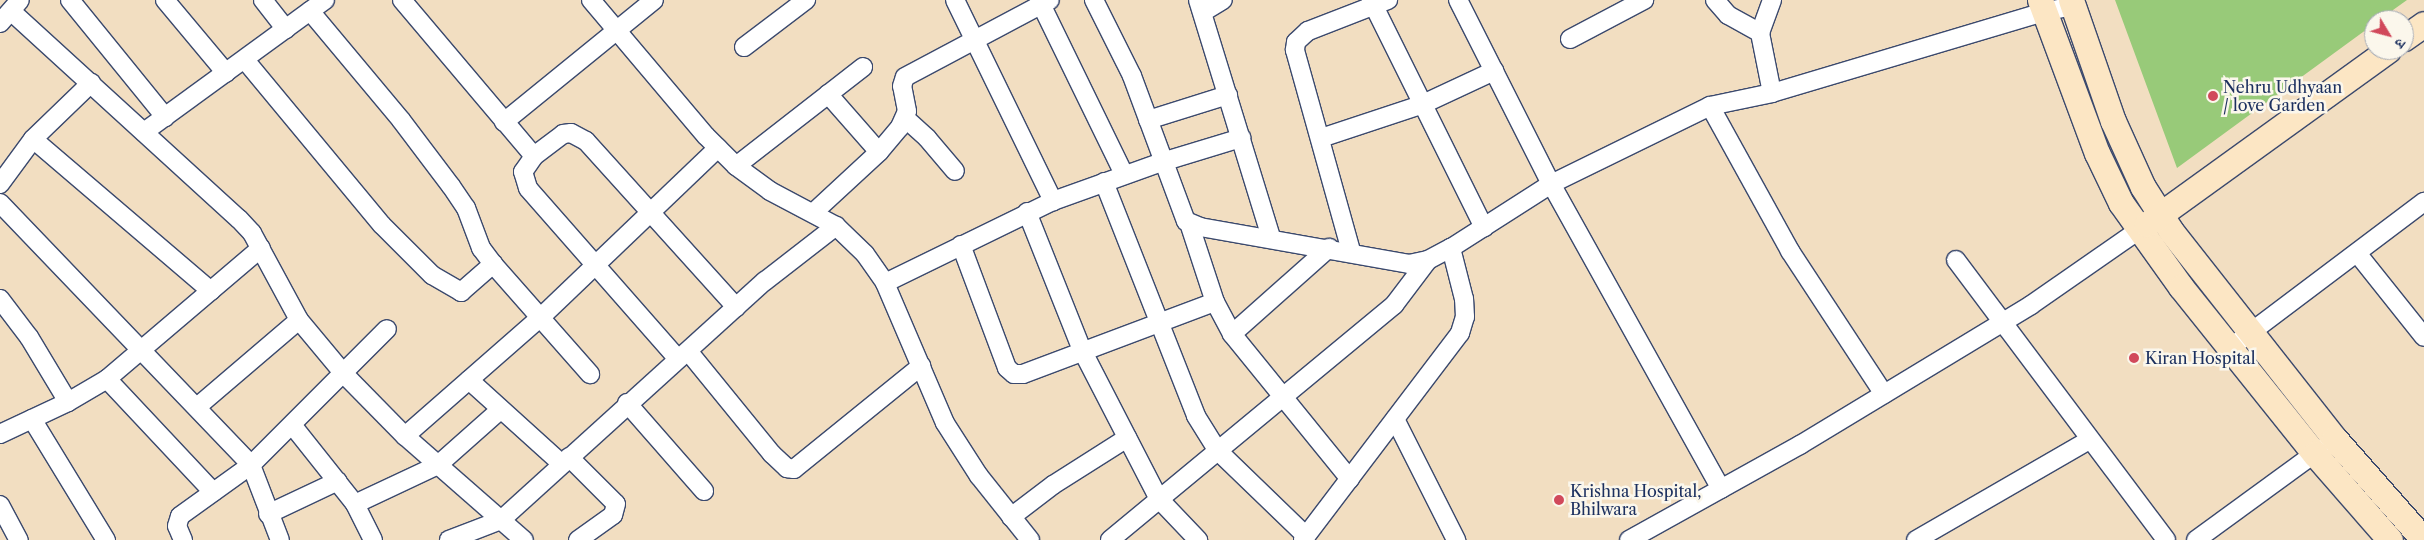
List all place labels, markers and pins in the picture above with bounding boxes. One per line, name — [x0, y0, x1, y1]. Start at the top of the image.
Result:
place label: Nehru Udhyaan / love Garden — [2223, 77, 2342, 115]
marker: Nehru Udhyaan / love Garden — [2207, 90, 2219, 102]
place label: Kiran Hospital — [2145, 348, 2255, 368]
marker: Kiran Hospital — [2127, 351, 2141, 365]
place label: Krishna Hospital, Bhilwara — [1570, 481, 1702, 519]
marker: Krishna Hospital, Bhilwara — [1552, 493, 1566, 507]

